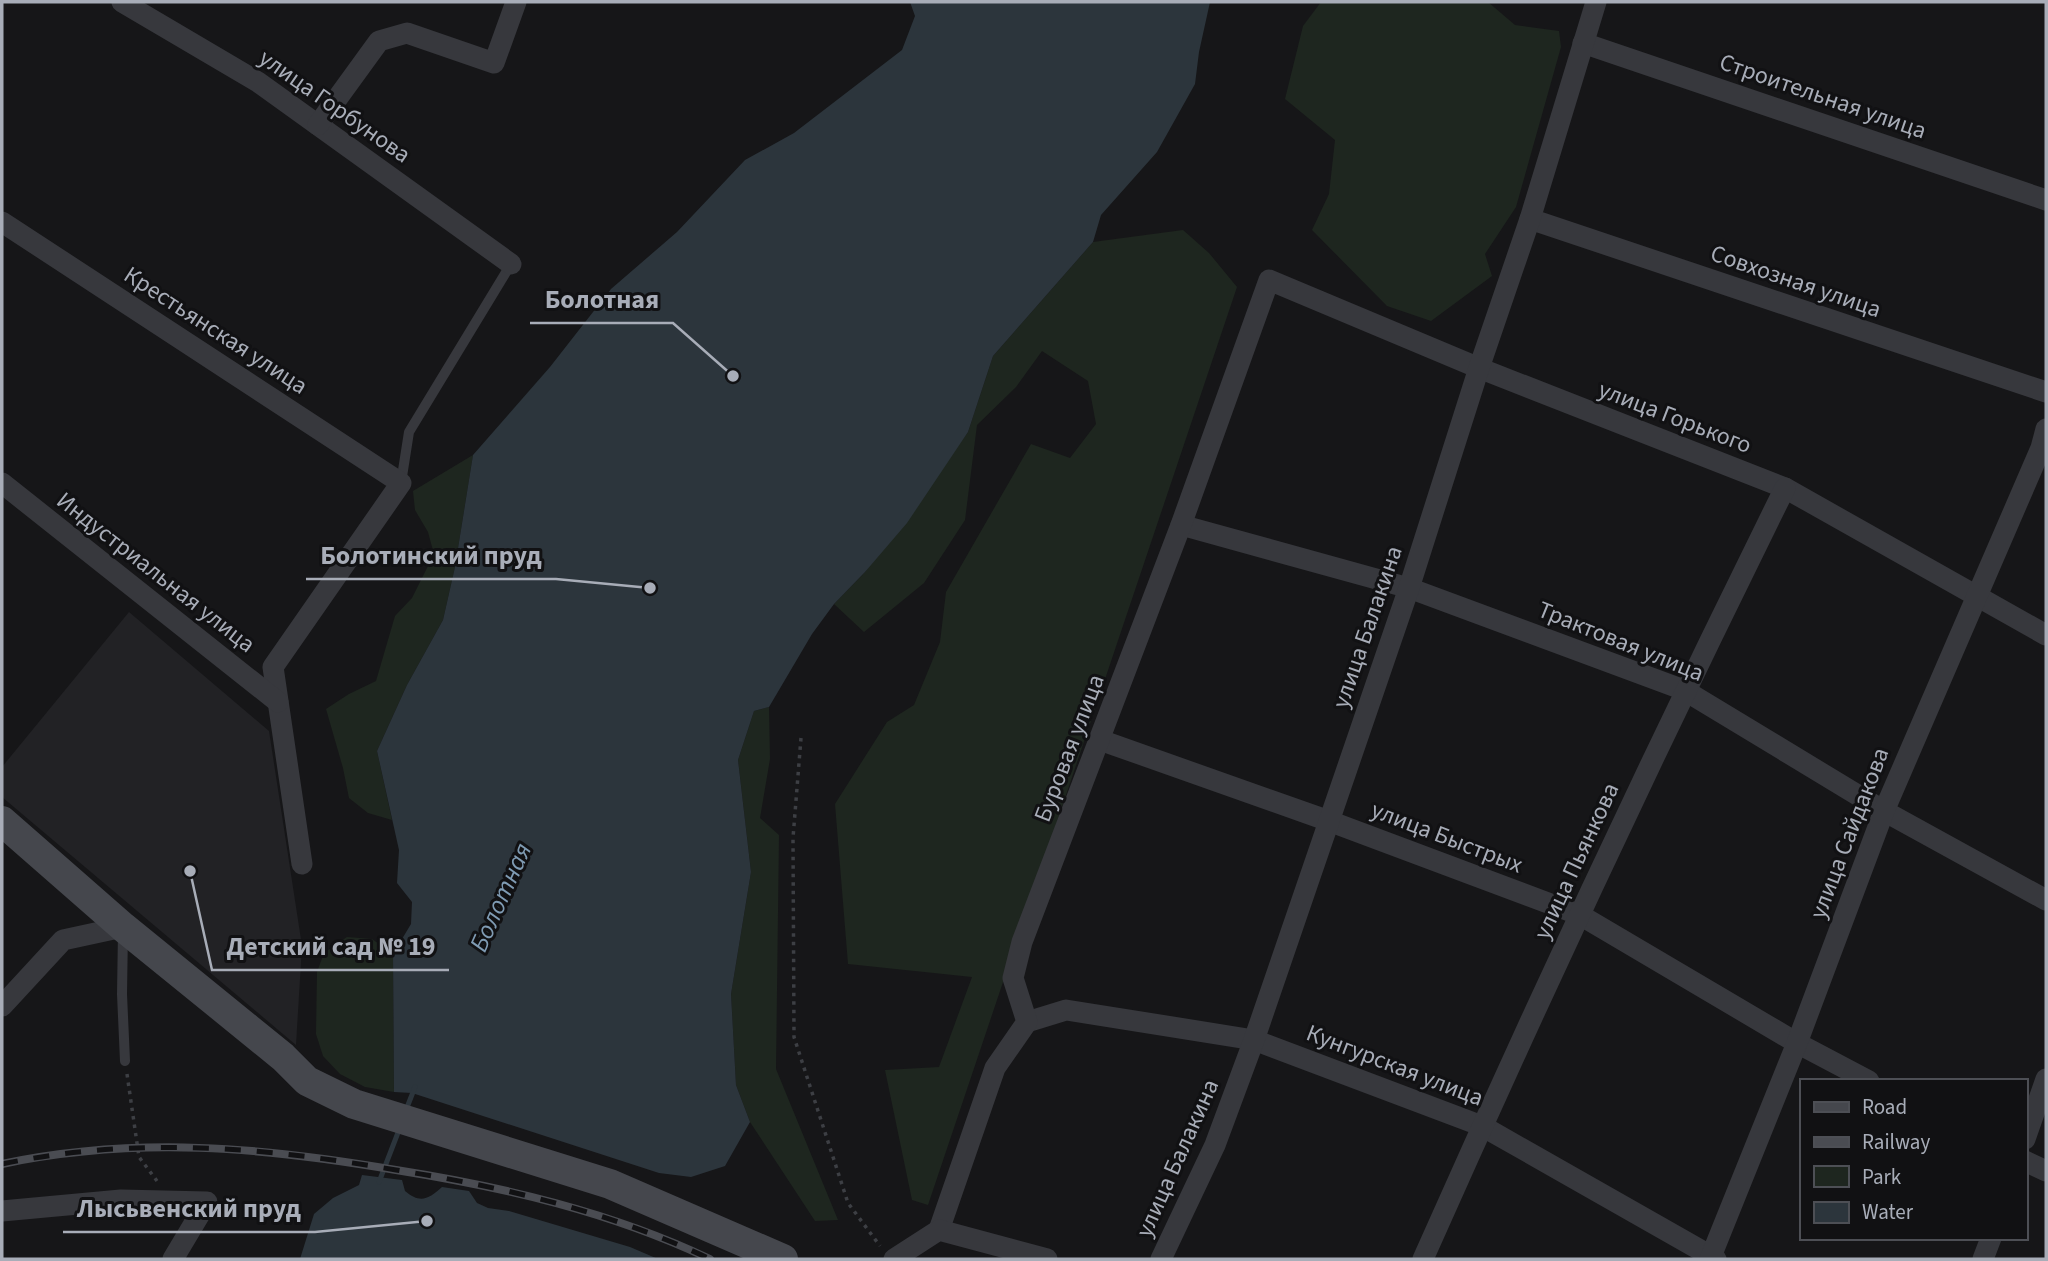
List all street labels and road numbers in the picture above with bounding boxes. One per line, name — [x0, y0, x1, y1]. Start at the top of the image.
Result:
street label: улица Горбунова — [252, 41, 418, 172]
street label: Строительная улица — [1715, 45, 1931, 148]
street label: Совхозная улица — [1706, 236, 1886, 327]
street label: Крестьянская улица — [117, 258, 315, 403]
street label: улица Горького — [1593, 372, 1757, 463]
street label: Индустриальная улица — [49, 483, 263, 661]
street label: улица Балакина — [1323, 541, 1412, 713]
street label: Трактовая улица — [1532, 592, 1709, 691]
street label: Буровая улица — [1025, 669, 1114, 827]
street label: улица Сайдакова — [1801, 743, 1898, 924]
street label: улица Пьянкова — [1525, 777, 1628, 945]
street label: улица Быстрых — [1366, 793, 1528, 883]
street label: Кунгурская улица — [1301, 1016, 1488, 1115]
street label: улица Балакина — [1127, 1074, 1228, 1243]

